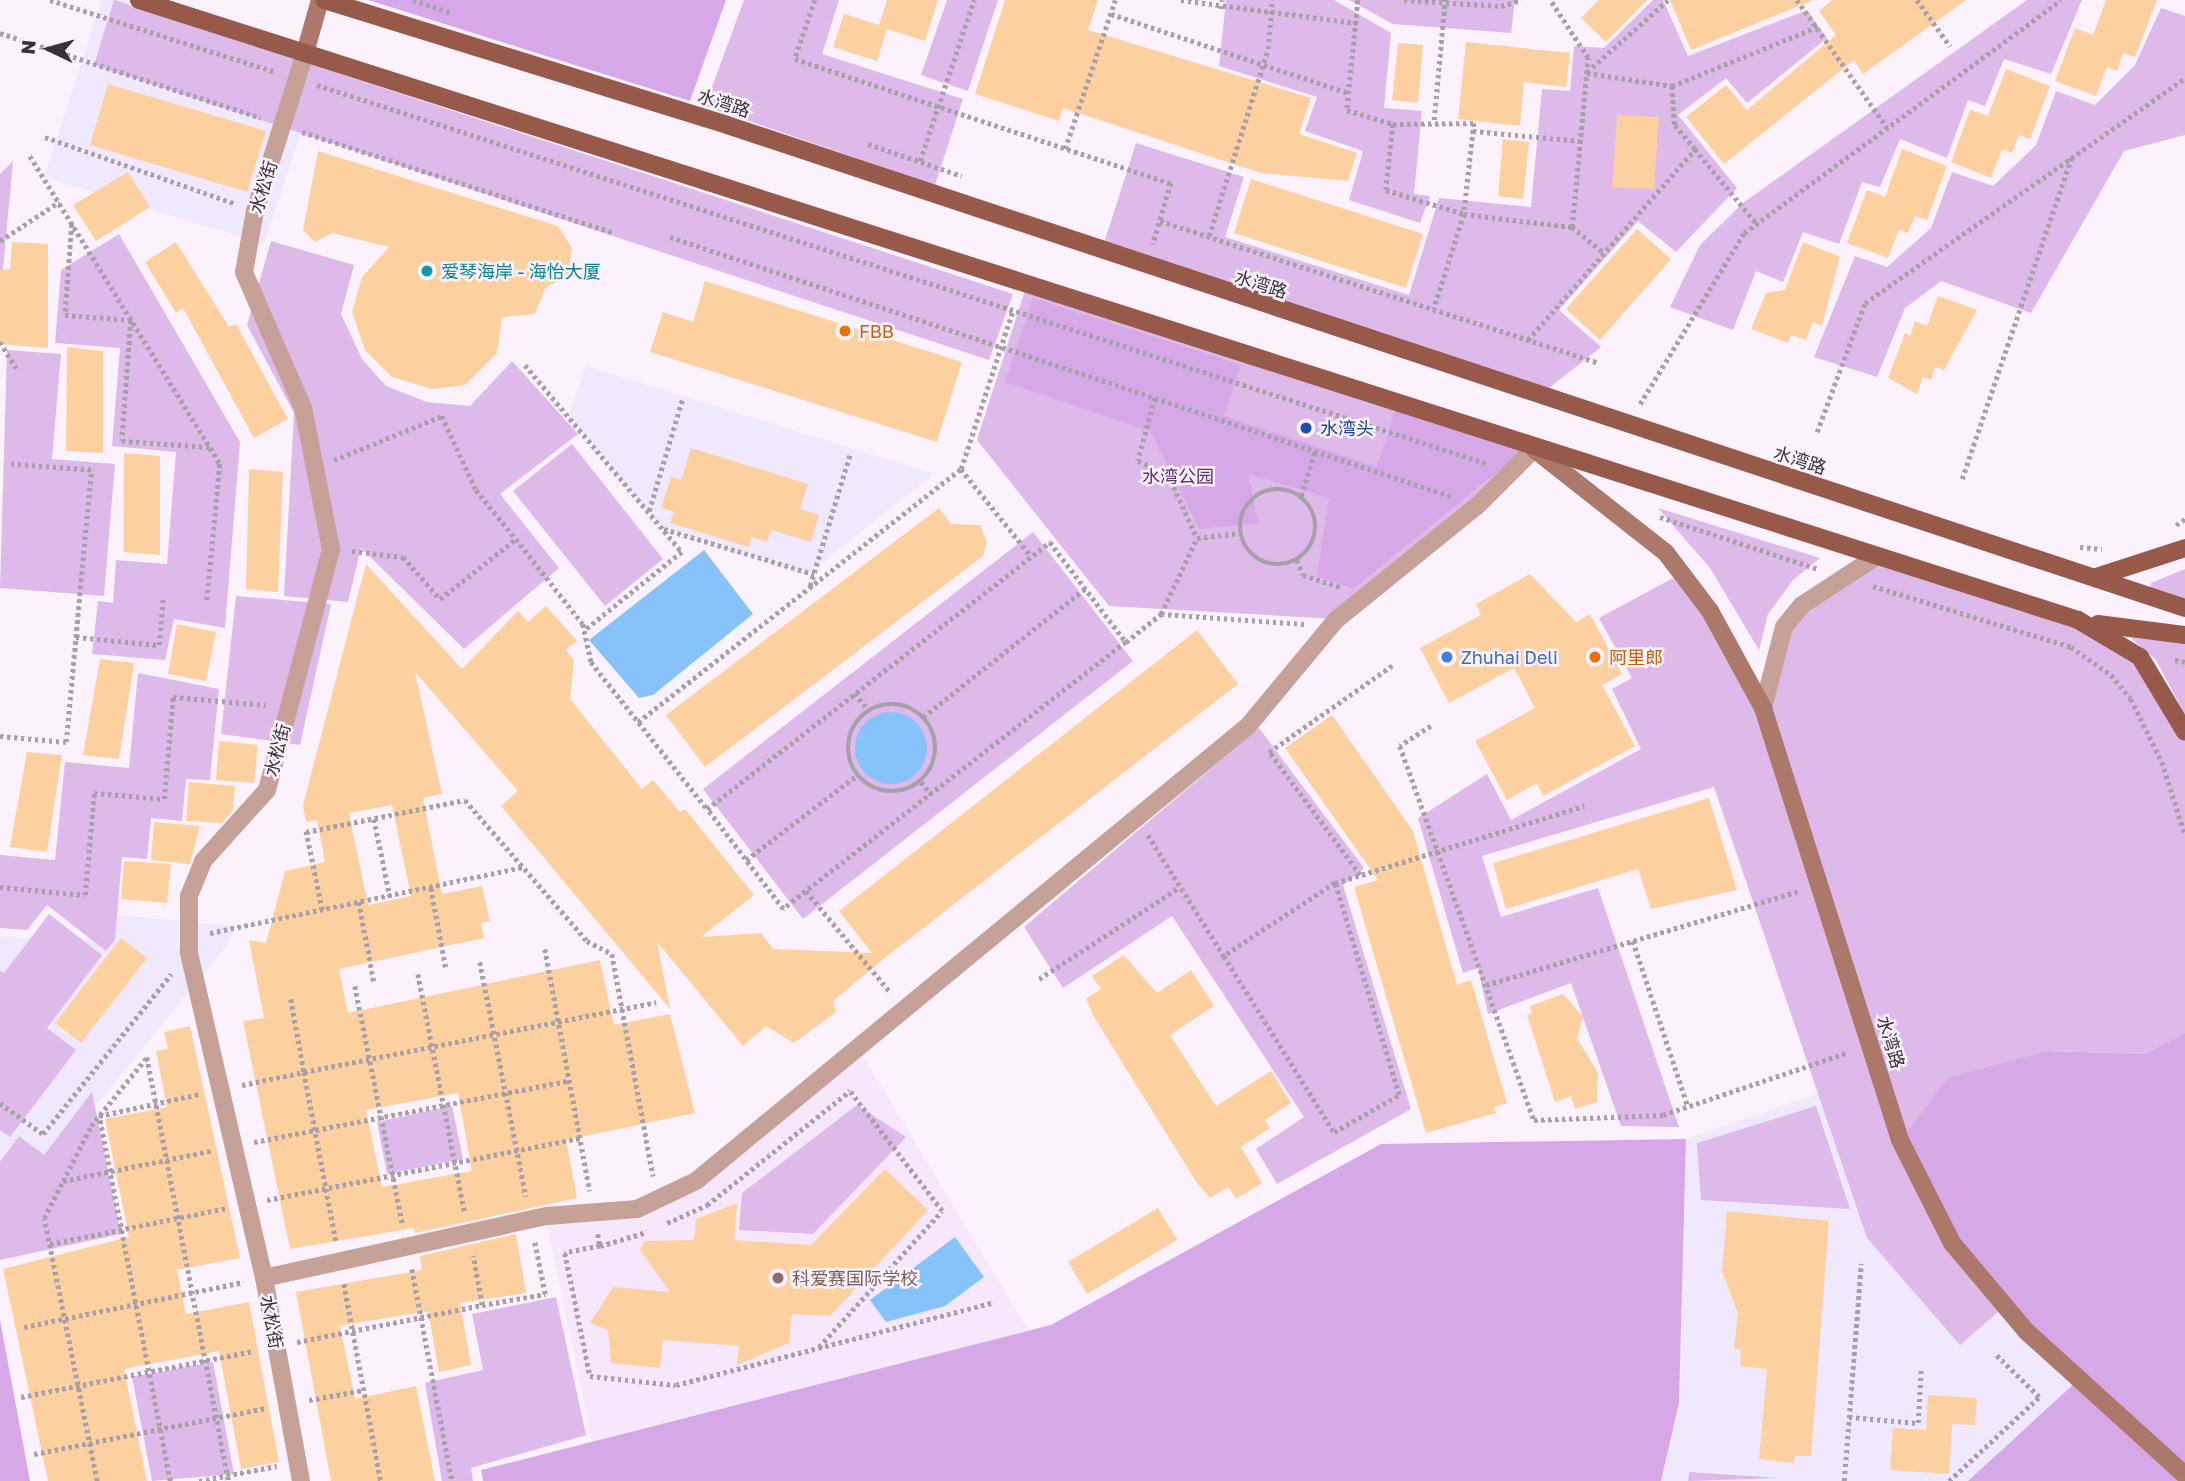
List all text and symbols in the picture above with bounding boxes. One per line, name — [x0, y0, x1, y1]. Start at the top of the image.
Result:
north arrow — [14, 14, 84, 84]
text: N — [15, 39, 40, 55]
street label: 水湾路 — [695, 84, 753, 122]
street label: 水松街 — [245, 158, 281, 216]
place label: 爱琴海岸 - 海怡大厦 — [441, 260, 601, 282]
marker: 爱琴海岸 - 海怡大厦 — [419, 263, 435, 279]
street label: 水湾路 — [1232, 265, 1290, 303]
place label: FBB — [859, 320, 894, 342]
marker: FBB — [837, 323, 853, 339]
place label: 水湾头 — [1320, 417, 1374, 439]
marker: 水湾头 — [1298, 420, 1314, 436]
street label: 水湾路 — [1771, 441, 1829, 479]
park label: 水湾公园 — [1142, 465, 1214, 487]
place label: Zhuhai Deli — [1461, 646, 1558, 668]
place label: 阿里郎 — [1609, 646, 1663, 668]
marker: Zhuhai Deli — [1439, 649, 1455, 665]
marker: 阿里郎 — [1587, 649, 1603, 665]
street label: 水松街 — [260, 721, 294, 779]
street label: 水湾路 — [1873, 1013, 1909, 1071]
place label: 科爱赛国际学校 — [792, 1267, 918, 1289]
marker: 科爱赛国际学校 — [770, 1270, 786, 1286]
street label: 水松街 — [257, 1294, 287, 1350]

